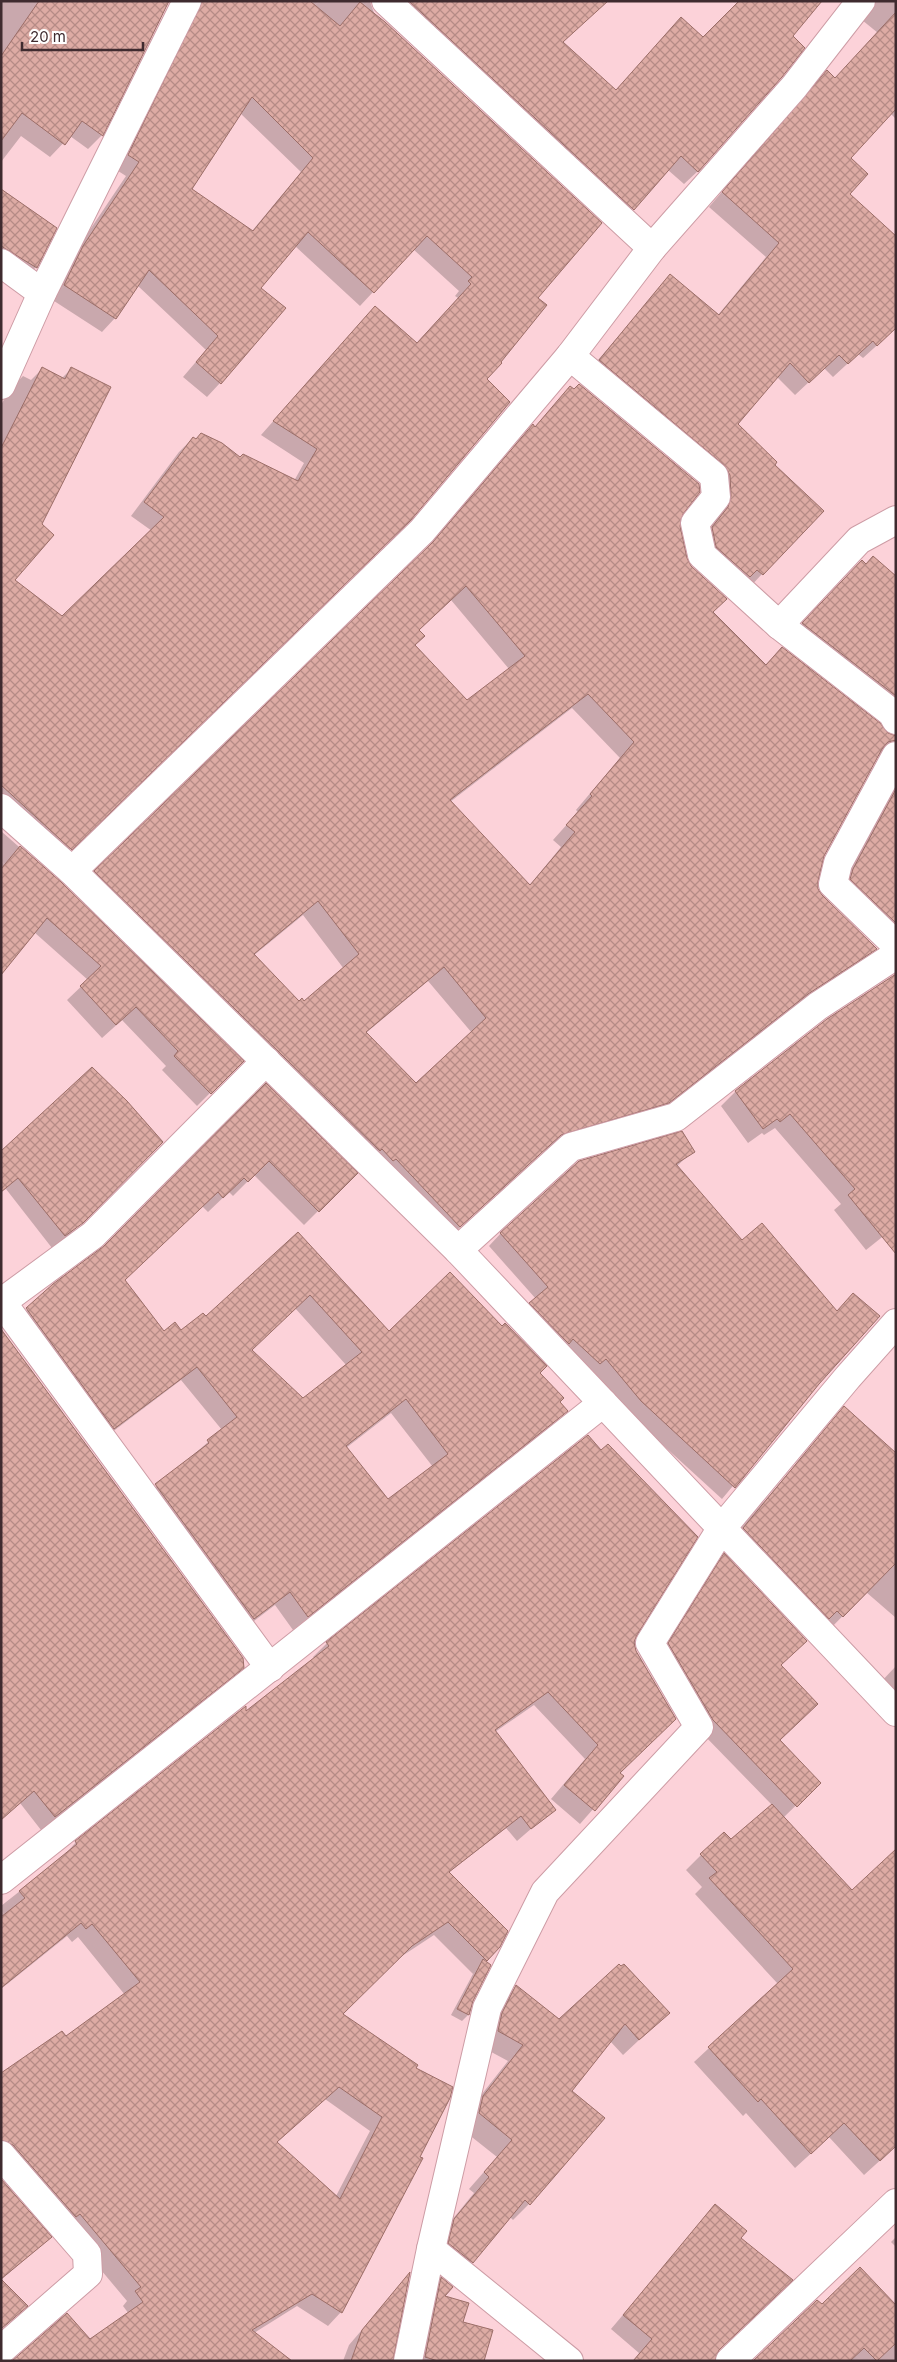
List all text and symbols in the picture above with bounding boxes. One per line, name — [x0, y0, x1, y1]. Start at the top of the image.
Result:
scale bar — [22, 20, 144, 52]
text: 20 m — [30, 27, 66, 46]

